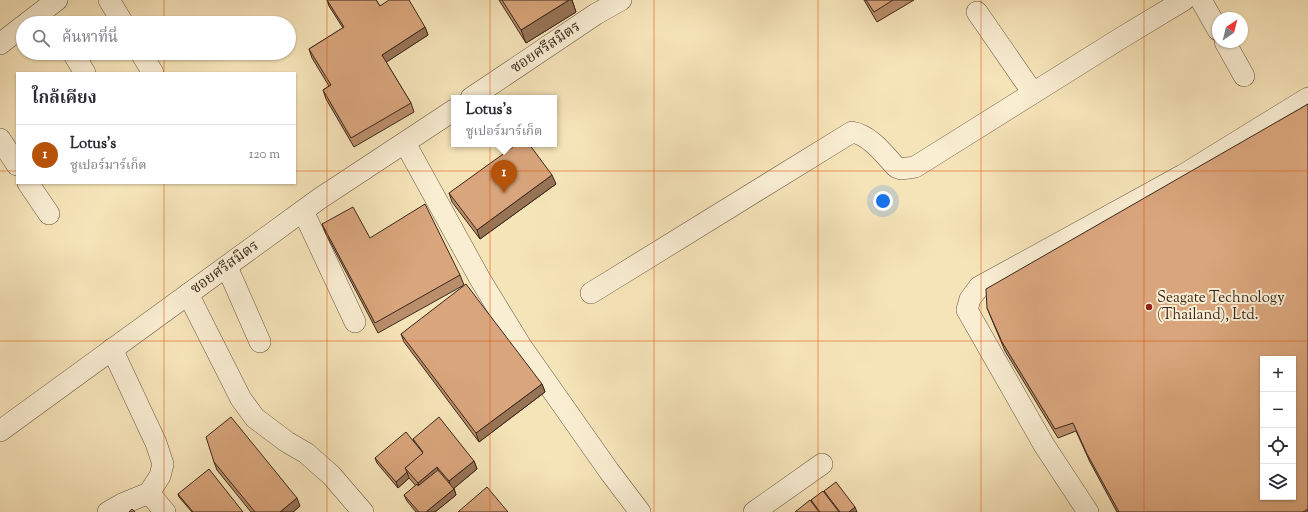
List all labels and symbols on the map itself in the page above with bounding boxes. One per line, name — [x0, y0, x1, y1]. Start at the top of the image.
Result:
north arrow — [1212, 12, 1248, 48]
street label: ซอยศรีสมิตร — [507, 17, 585, 79]
pin: 1 — [491, 160, 517, 193]
your location — [873, 191, 893, 211]
street label: ซอยศรีสมิตร — [186, 236, 264, 300]
place label: Seagate Technology (Thailand), Ltd. — [1157, 288, 1285, 326]
marker: Seagate Technology (Thailand), Ltd. — [1144, 302, 1154, 312]

